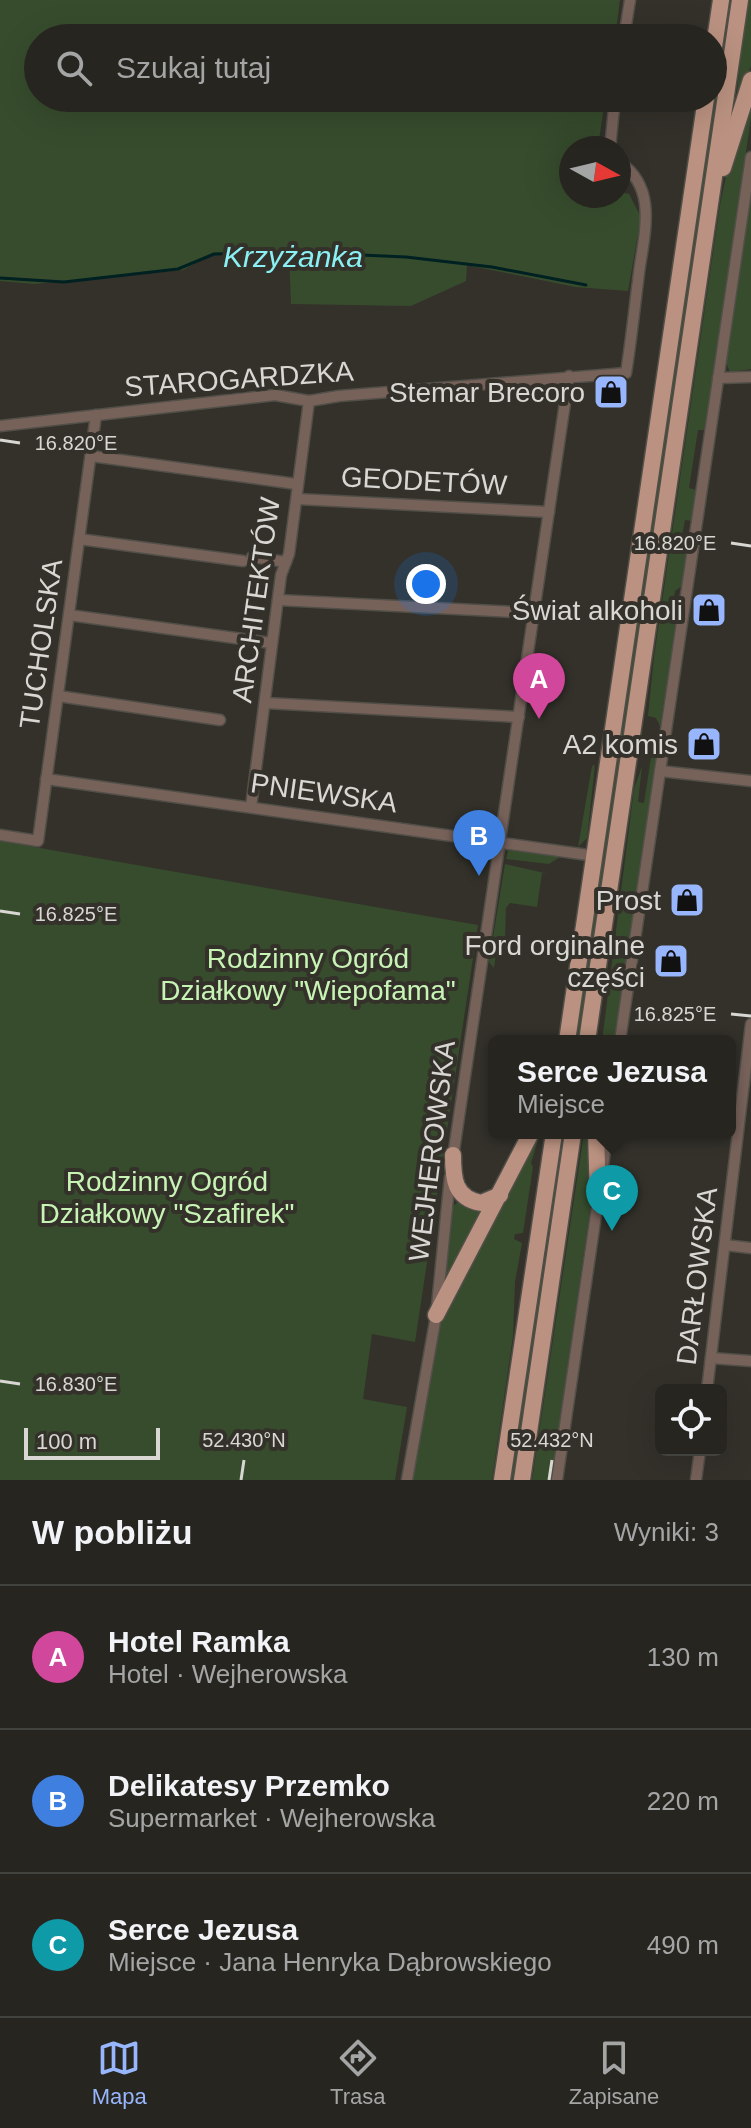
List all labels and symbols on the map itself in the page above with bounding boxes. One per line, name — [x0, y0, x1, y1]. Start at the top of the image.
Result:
north arrow — [559, 136, 631, 208]
water label: Krzyżanka — [223, 240, 363, 273]
street label: STAROGARDZKA — [123, 356, 355, 402]
shop icon: Stemar Brecoro — [592, 373, 630, 411]
place label: Stemar Brecoro — [389, 377, 585, 408]
text: 16.820°E — [35, 432, 117, 454]
street label: GEODETÓW — [340, 461, 508, 501]
street label: ARCHITEKTÓW — [226, 495, 286, 705]
text: 16.820°E — [634, 532, 716, 554]
street label: TUCHOLSKA — [14, 557, 68, 731]
your location — [406, 564, 446, 604]
shop icon: Świat alkoholi — [690, 591, 728, 629]
place label: Świat alkoholi — [512, 594, 683, 626]
pin: A — [513, 653, 565, 719]
shop icon: A2 komis — [685, 725, 723, 763]
place label: A2 komis — [563, 729, 678, 760]
street label: PNIEWSKA — [249, 767, 400, 819]
pin: B — [453, 810, 505, 876]
shop icon: Prost — [668, 881, 706, 919]
place label: Prost — [596, 885, 661, 916]
text: 16.825°E — [35, 903, 117, 925]
place label: Ford orginalne części — [464, 930, 645, 993]
shop icon: Ford orginalne części — [652, 942, 690, 980]
park label: Rodzinny Ogród Działkowy "Wiepofama" — [160, 943, 456, 1006]
text: 16.825°E — [634, 1003, 716, 1025]
street label: WEJHEROWSKA — [403, 1038, 461, 1263]
pin: C — [586, 1165, 638, 1231]
park label: Rodzinny Ogród Działkowy "Szafirek" — [40, 1166, 294, 1229]
street label: DARŁOWSKA — [671, 1185, 723, 1367]
text: 16.830°E — [35, 1373, 117, 1395]
scale bar — [24, 1424, 160, 1460]
text: 52.430°N — [202, 1429, 286, 1451]
text: 52.432°N — [510, 1429, 594, 1451]

